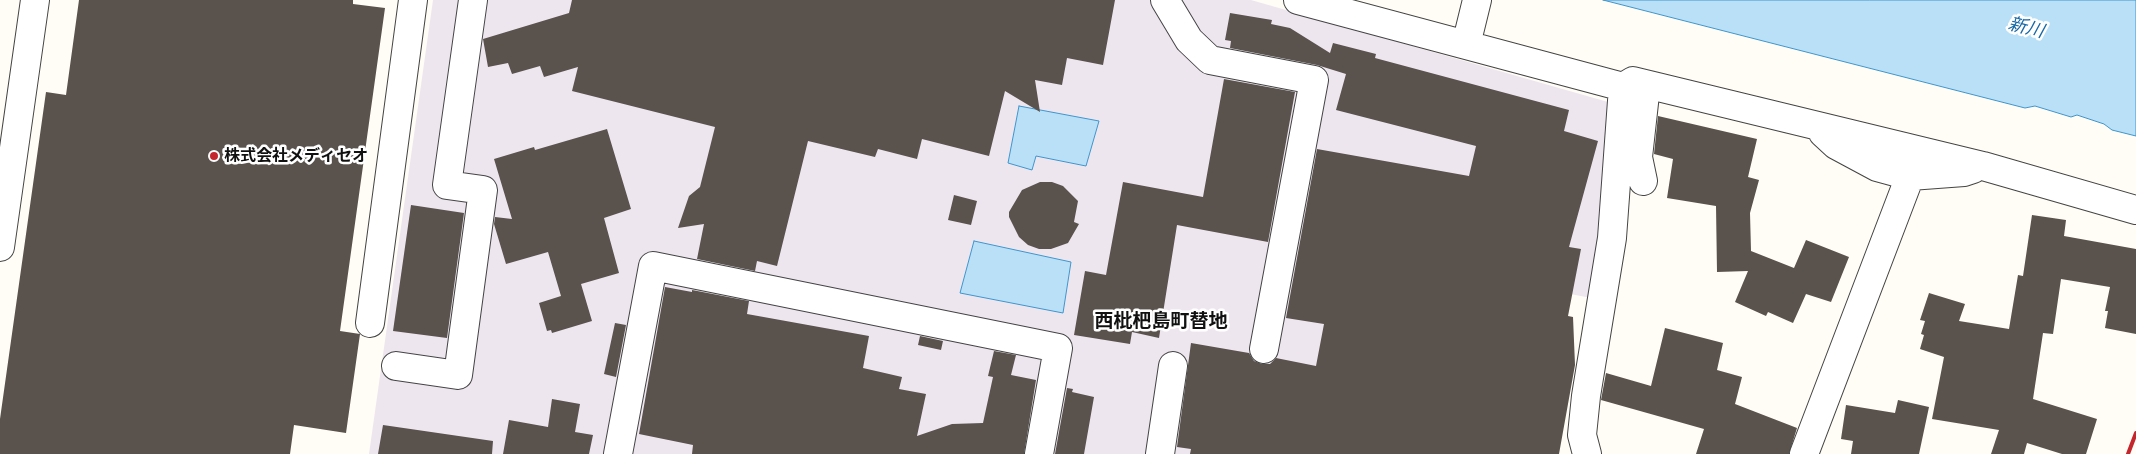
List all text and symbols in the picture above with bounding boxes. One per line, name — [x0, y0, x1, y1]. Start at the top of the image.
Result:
water label: 新川 — [2006, 13, 2046, 43]
place label: 株式会社メディセオ — [224, 146, 368, 166]
marker: 株式会社メディセオ — [208, 150, 220, 162]
district label: 西枇杷島町替地 — [1095, 311, 1227, 333]

